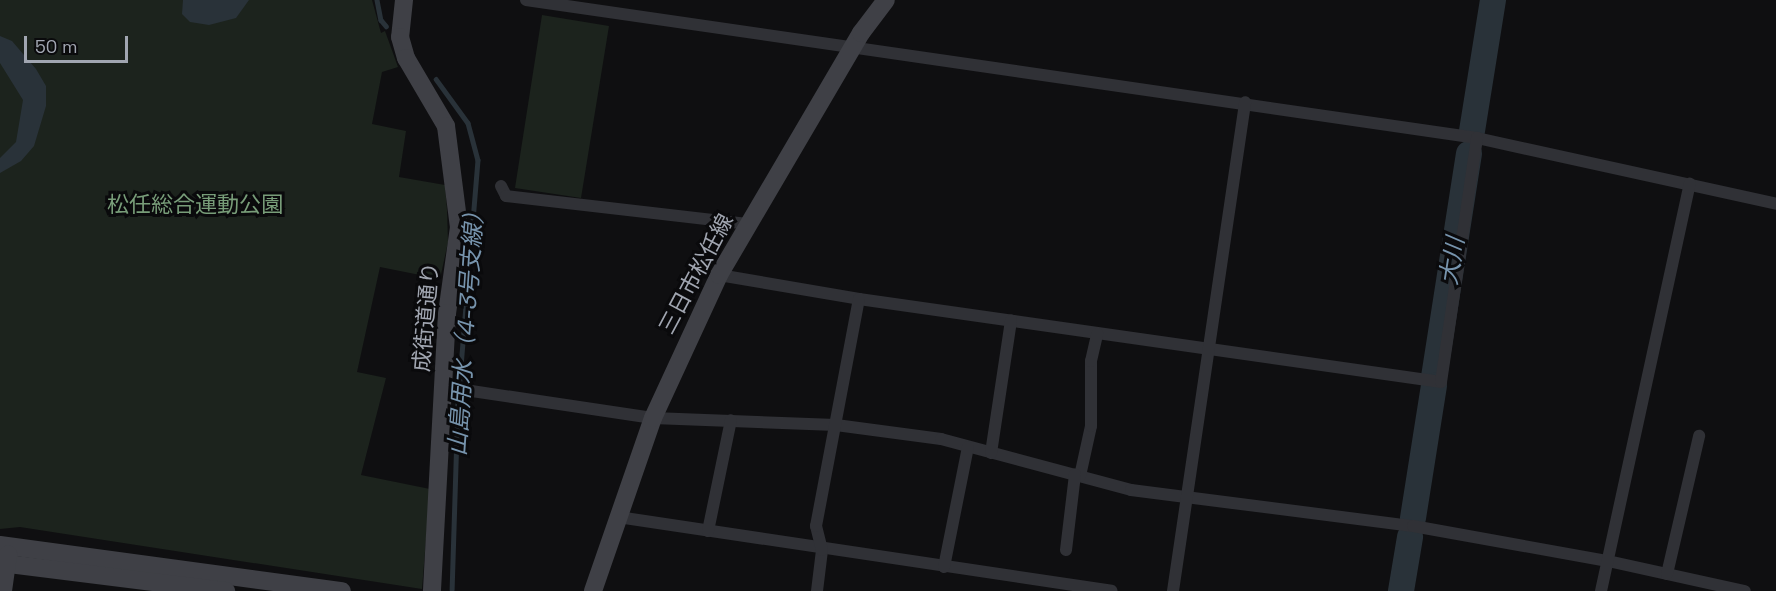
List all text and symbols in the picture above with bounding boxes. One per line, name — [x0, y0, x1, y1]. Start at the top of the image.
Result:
scale bar — [27, 24, 130, 62]
text: 50 m — [35, 35, 77, 58]
park label: 松任総合運動公園 — [107, 192, 283, 218]
water label: 山島用水（4-3号支線） — [443, 199, 489, 457]
street label: 三日市松任線 — [653, 210, 739, 338]
water label: 大川 — [1434, 235, 1470, 287]
street label: 成街道通り — [408, 261, 444, 373]

